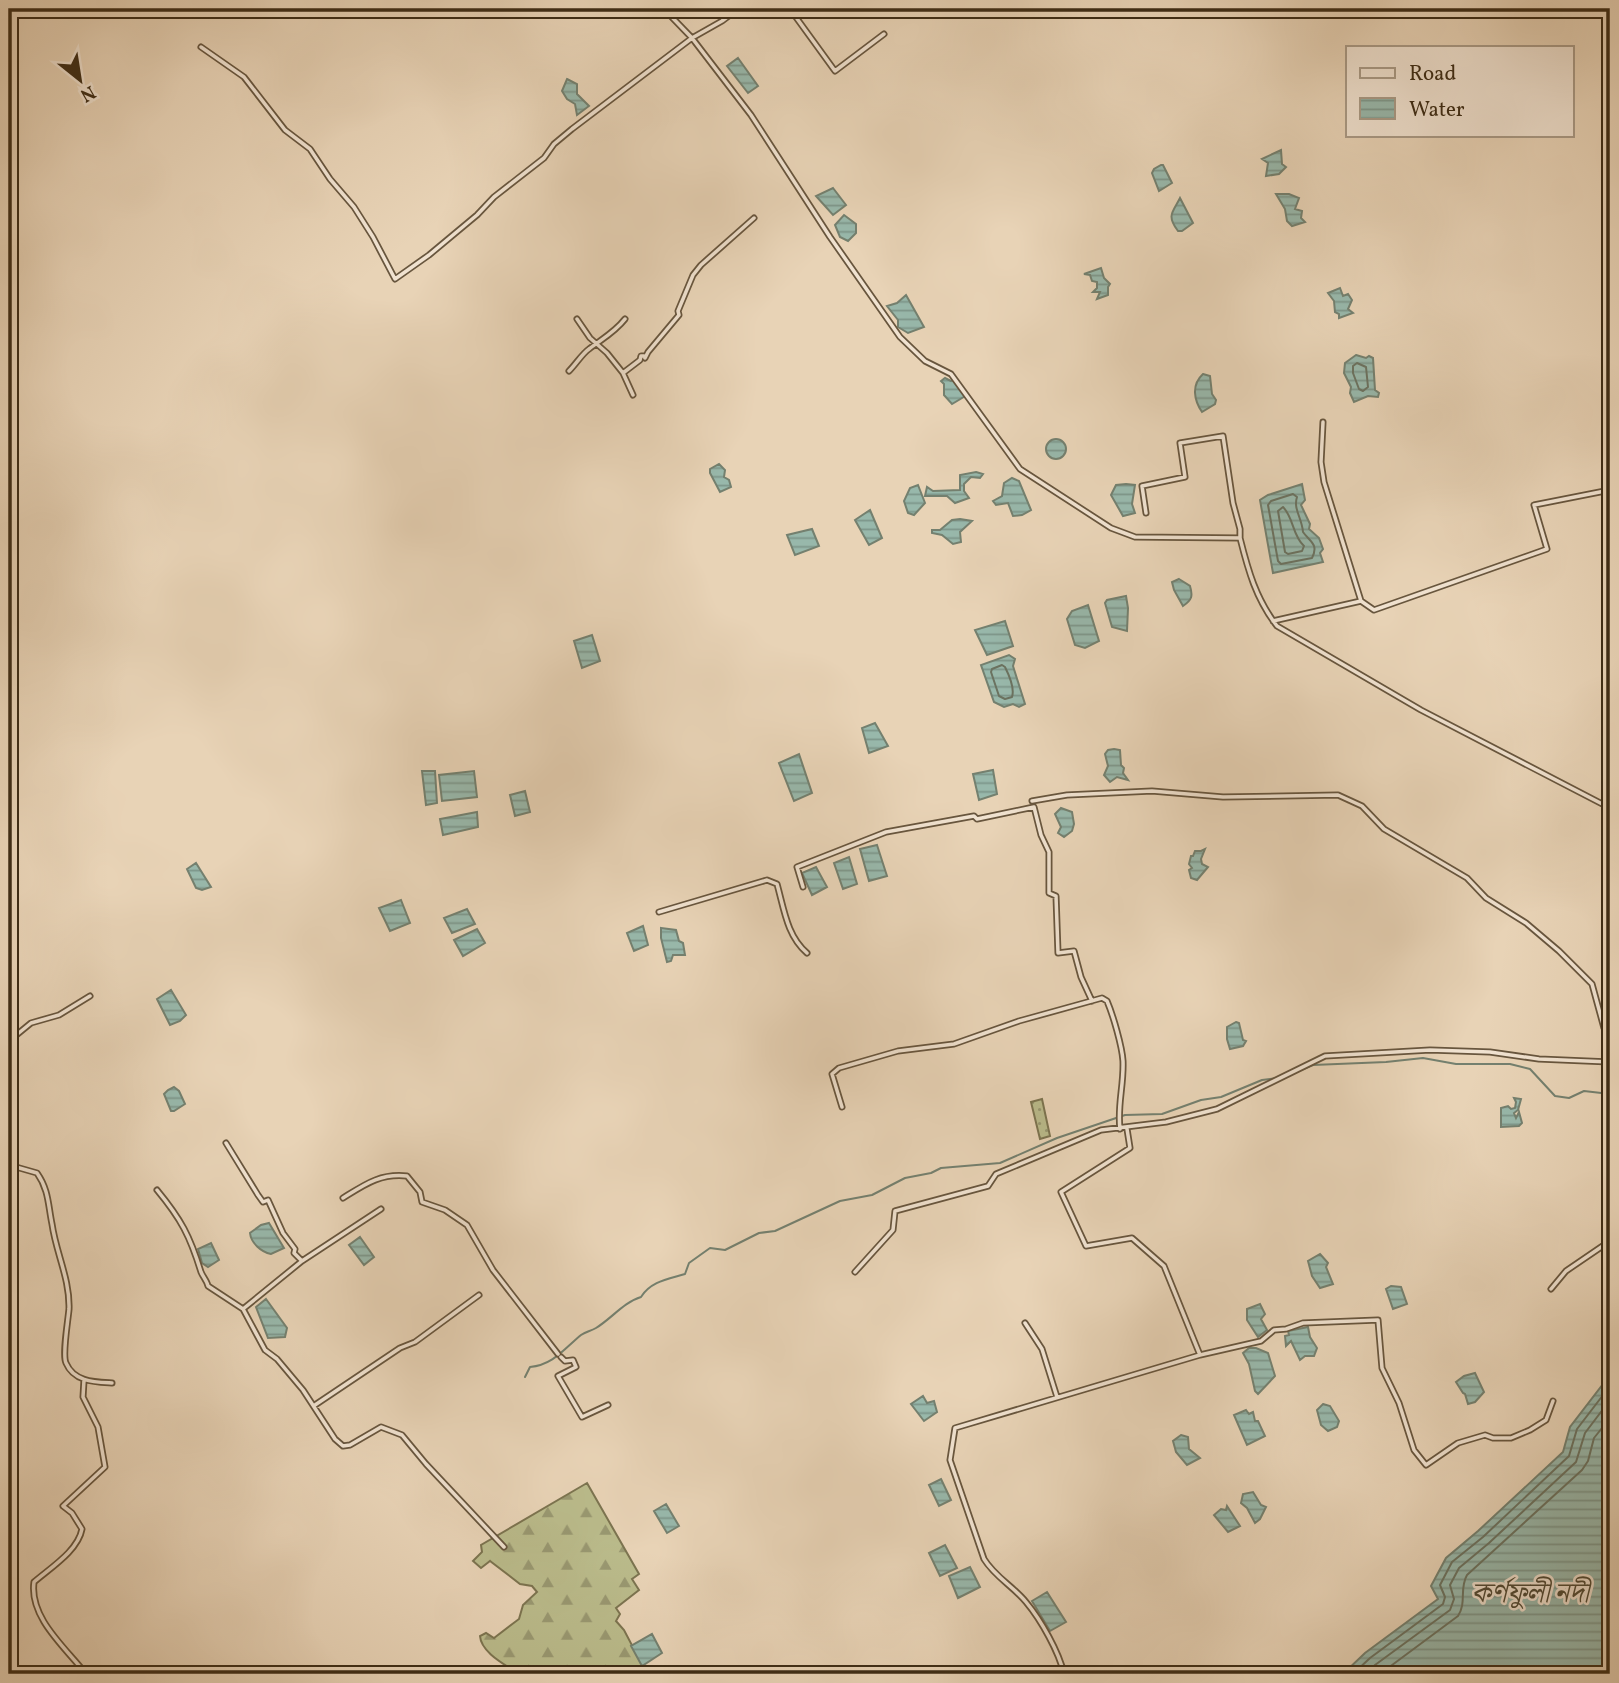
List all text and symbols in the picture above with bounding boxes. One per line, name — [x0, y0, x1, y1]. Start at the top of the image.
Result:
north arrow — [46, 46, 116, 116]
legend — [1346, 46, 1574, 136]
text: Road — [1409, 60, 1456, 89]
text: N — [75, 78, 100, 108]
text: Water — [1409, 96, 1465, 125]
water label: কর্ণফুলী নদী — [1471, 1575, 1592, 1614]

